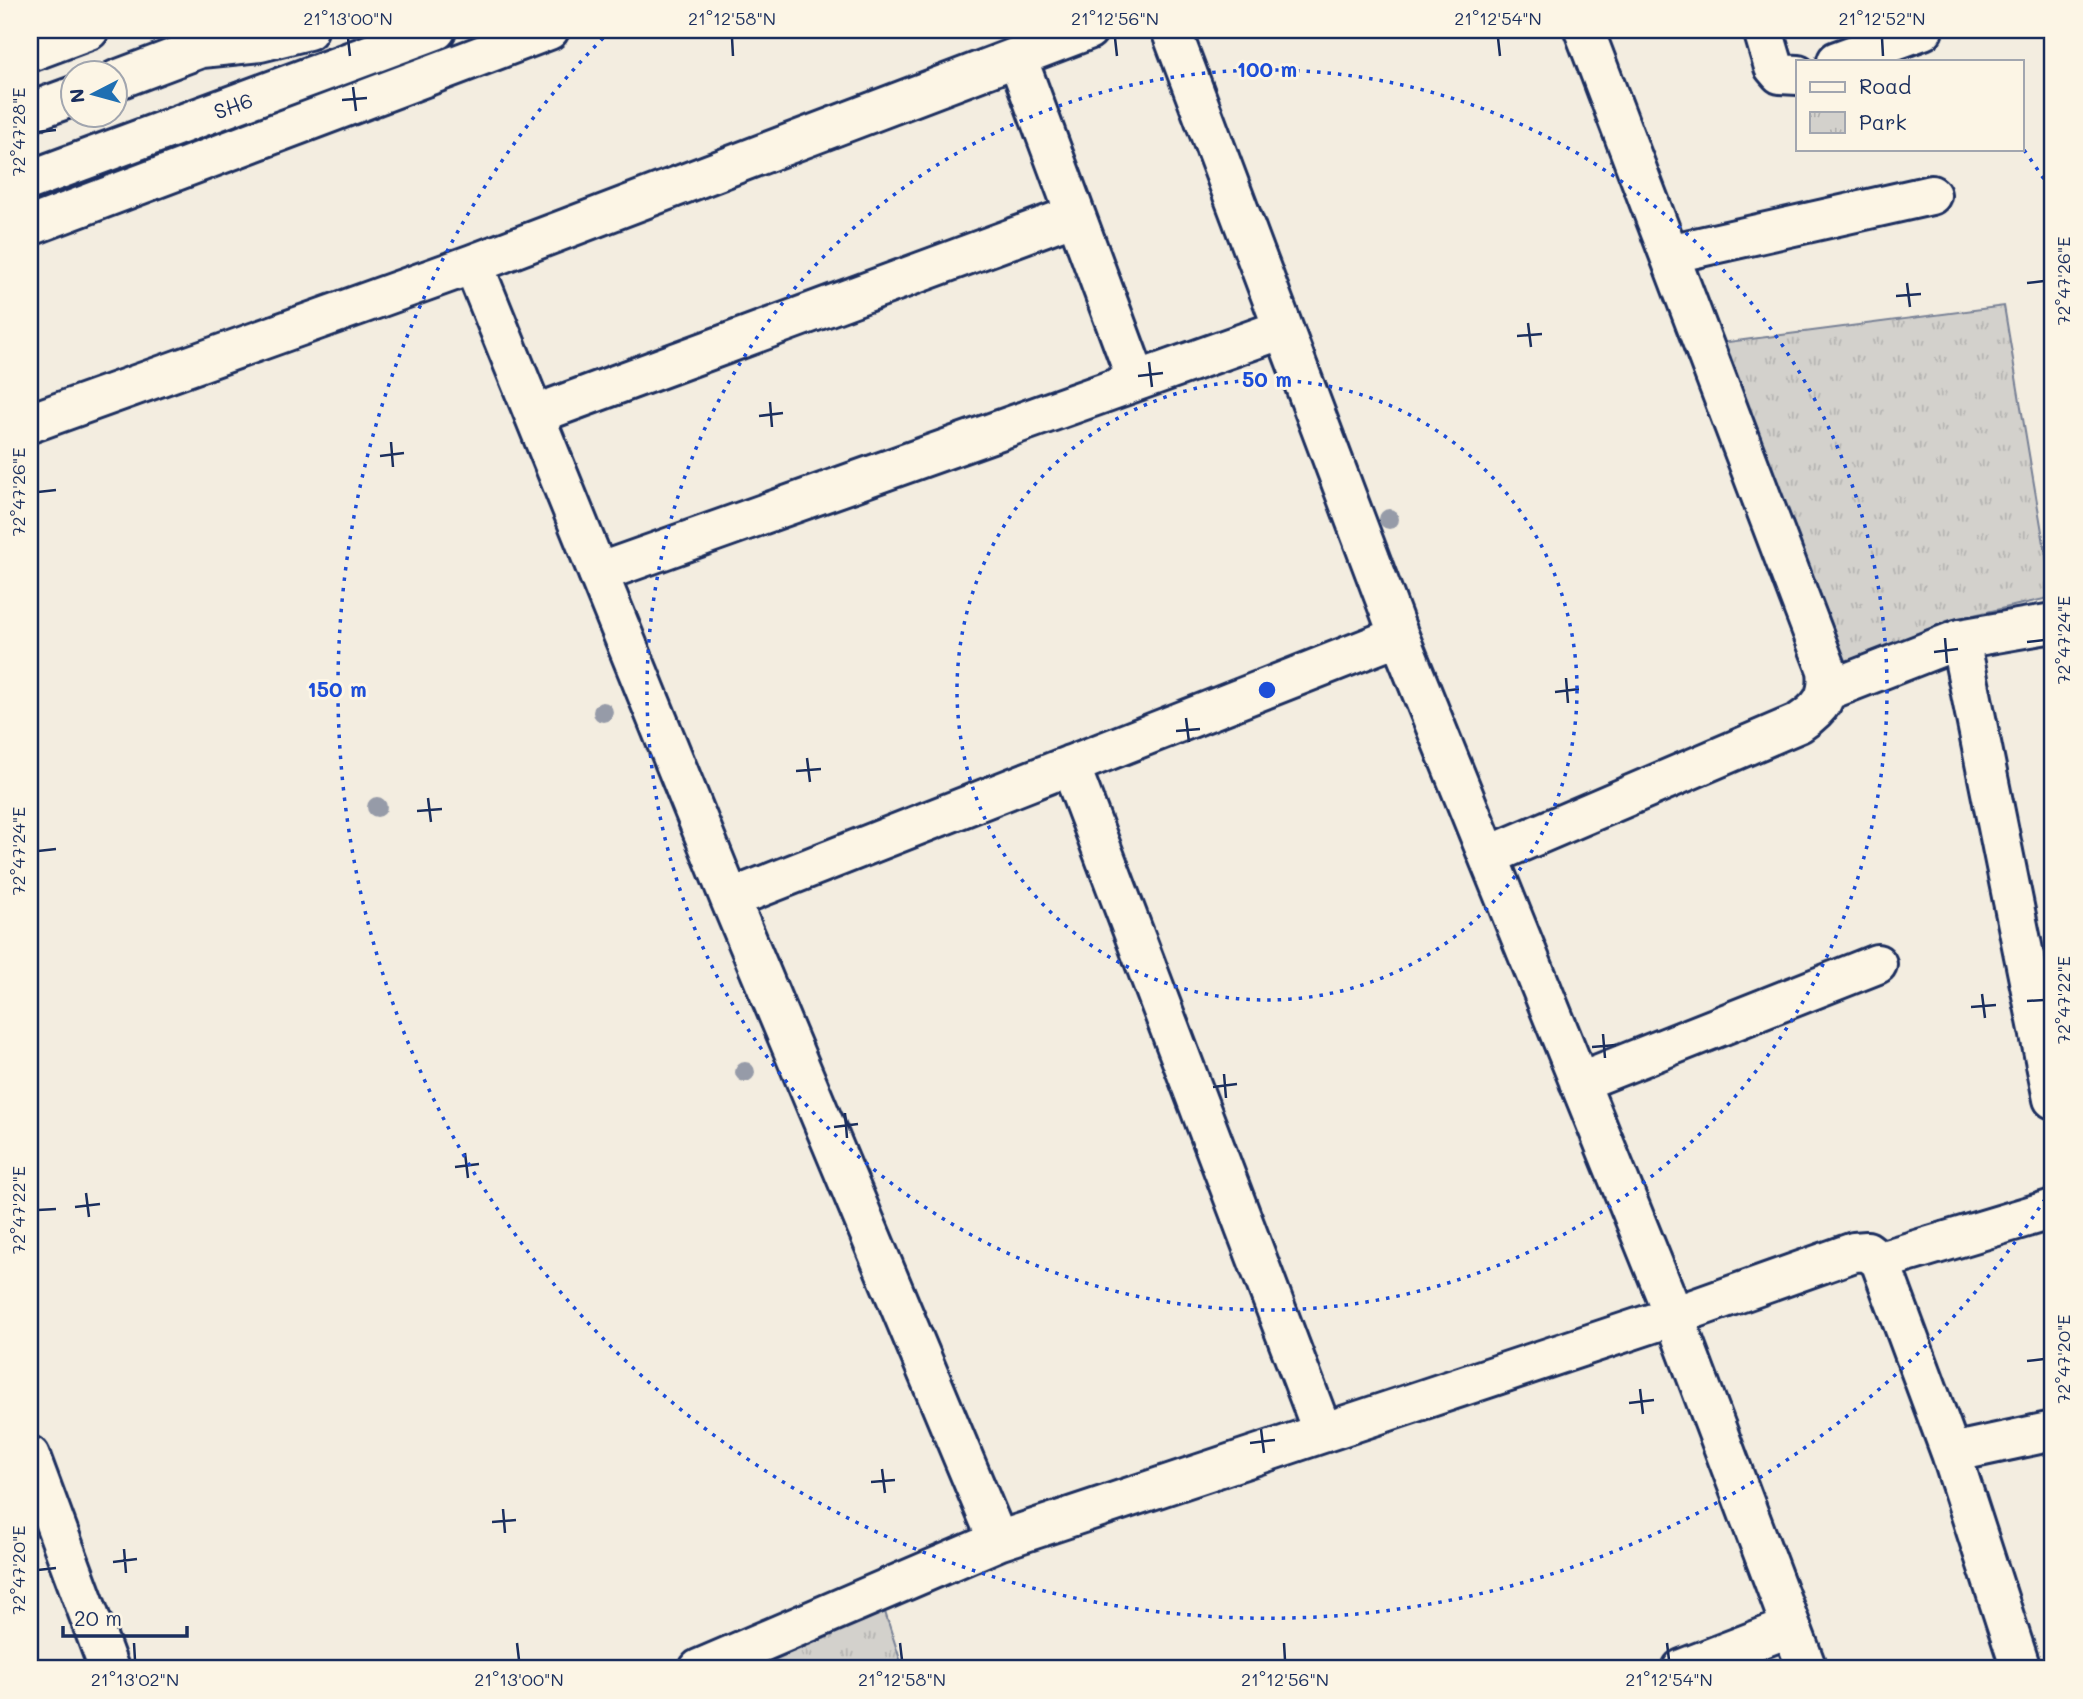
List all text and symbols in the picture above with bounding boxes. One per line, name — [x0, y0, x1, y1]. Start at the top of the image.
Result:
text: 21°13'00"N — [303, 6, 393, 30]
text: 21°12'58"N — [688, 6, 776, 30]
text: 21°12'56"N — [1071, 6, 1159, 30]
text: 21°12'54"N — [1454, 6, 1542, 30]
text: 21°12'52"N — [1838, 6, 1926, 30]
text: 100 m — [1237, 55, 1297, 82]
north arrow — [60, 60, 130, 130]
legend — [1796, 60, 2024, 150]
text: Road — [1859, 72, 1911, 99]
street label: SH6 — [210, 86, 256, 124]
text: 72°47'28"E — [6, 87, 30, 177]
text: N — [63, 87, 90, 104]
text: Park — [1859, 108, 1907, 135]
text: 72°47'26"E — [2051, 236, 2075, 326]
text: 50 m — [1242, 365, 1292, 392]
text: 72°47'26"E — [6, 447, 30, 537]
text: 72°47'24"E — [2051, 596, 2075, 684]
text: 150 m — [307, 675, 367, 702]
centre of rings — [1255, 678, 1279, 702]
text: 72°47'24"E — [6, 807, 30, 895]
text: 72°47'22"E — [2051, 956, 2075, 1044]
text: 72°47'22"E — [6, 1166, 30, 1254]
text: 72°47'20"E — [2051, 1314, 2075, 1404]
text: 72°47'20"E — [6, 1525, 30, 1615]
scale bar — [63, 1594, 187, 1638]
text: 20 m — [74, 1604, 122, 1631]
text: 21°13'02"N — [91, 1667, 179, 1691]
text: 21°13'00"N — [474, 1667, 564, 1691]
text: 21°12'58"N — [858, 1667, 946, 1691]
text: 21°12'56"N — [1241, 1667, 1329, 1691]
text: 21°12'54"N — [1625, 1667, 1713, 1691]

